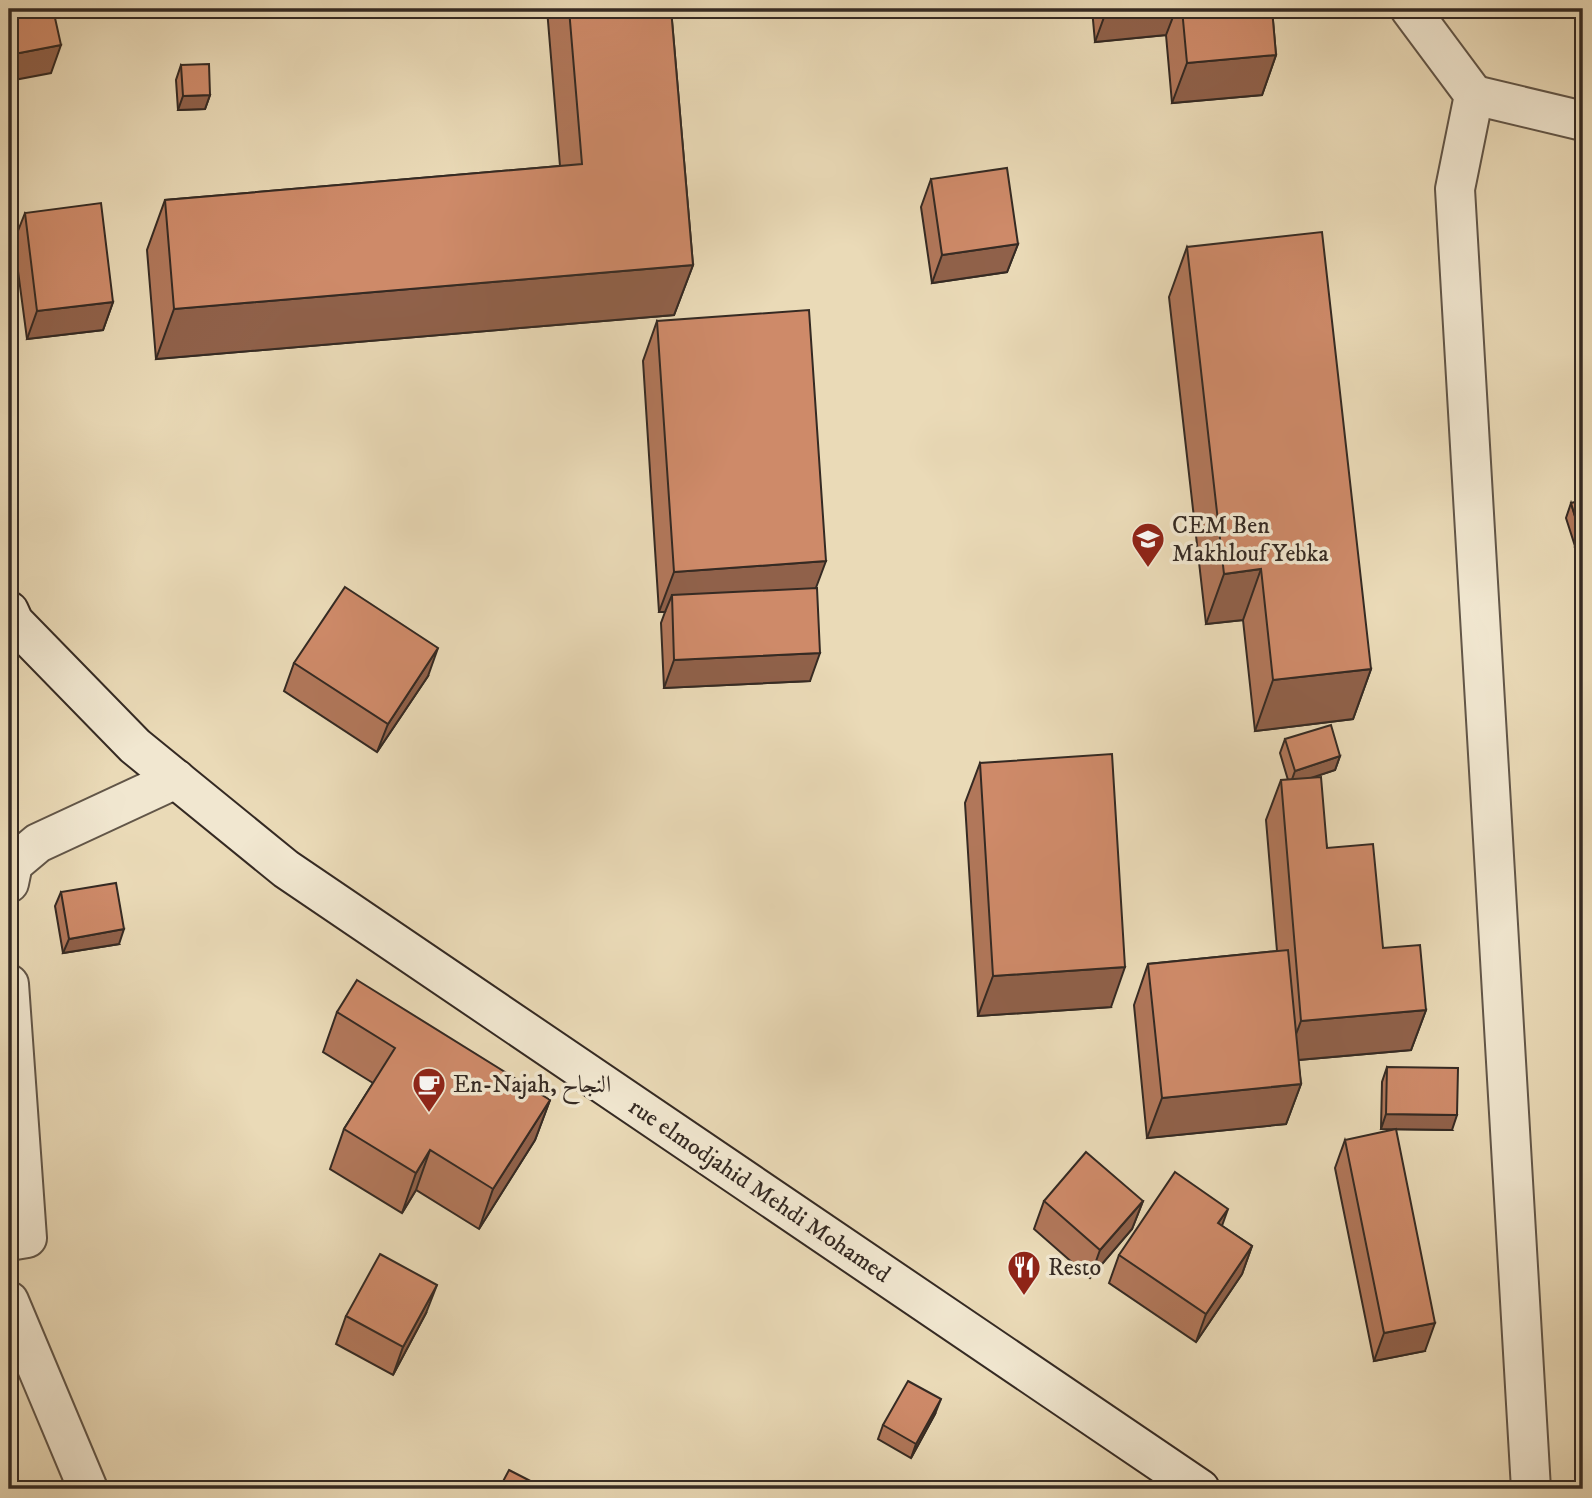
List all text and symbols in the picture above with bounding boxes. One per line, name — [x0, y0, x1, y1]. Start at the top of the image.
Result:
place label: CEM Ben Makhlouf Yebka — [1172, 511, 1329, 569]
school or university icon: CEM Ben Makhlouf Yebka — [1129, 520, 1167, 569]
cafe icon: En-Najah, النجاح — [410, 1065, 448, 1114]
place label: En-Najah, النجاح — [453, 1070, 611, 1105]
street label: rue elmodjahid Mehdi Mohamed — [623, 1092, 896, 1290]
restaurant icon: Resto — [1005, 1248, 1043, 1297]
place label: Resto — [1048, 1253, 1101, 1283]

